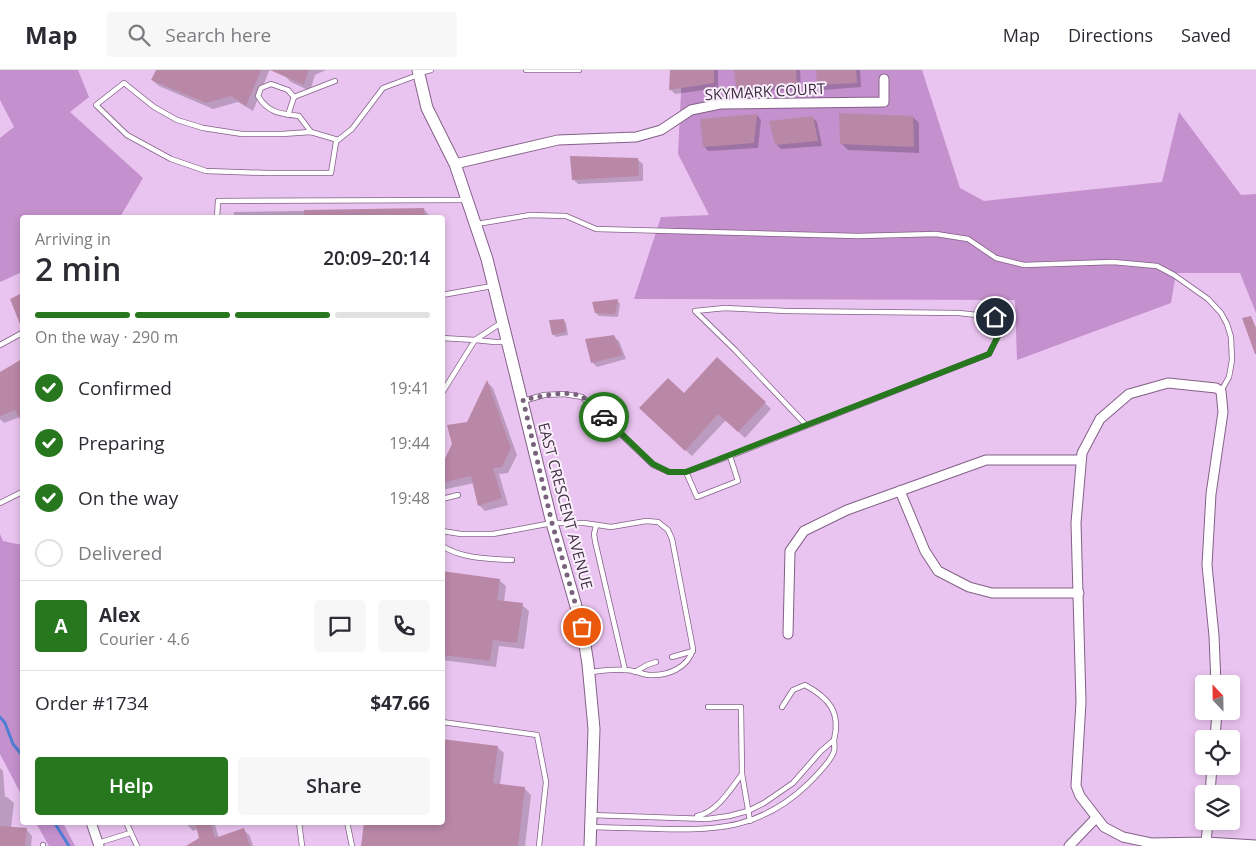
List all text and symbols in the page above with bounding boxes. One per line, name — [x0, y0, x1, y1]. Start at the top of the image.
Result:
search box — [107, 12, 457, 57]
text: Map — [25, 18, 77, 51]
icon: search — [125, 21, 153, 49]
text: Search here — [165, 22, 271, 48]
text: Map — [1003, 23, 1040, 47]
text: Directions — [1068, 23, 1153, 47]
text: Saved — [1181, 23, 1231, 47]
street label: SKYMARK COURT — [704, 78, 826, 104]
text: Arriving in — [35, 228, 111, 250]
text: 20:09–20:14 — [323, 245, 430, 271]
text: 2 min — [35, 247, 121, 290]
pin — [974, 296, 1016, 338]
icon: home — [981, 303, 1009, 331]
text: On the way · 290 m — [35, 326, 178, 348]
icon: check — [35, 374, 63, 402]
text: Confirmed — [78, 375, 172, 401]
text: 19:41 — [389, 377, 430, 399]
courier — [579, 392, 629, 442]
icon: car — [590, 403, 618, 431]
street label: EAST CRESCENT AVENUE — [534, 420, 598, 591]
icon: check — [35, 429, 63, 457]
text: Preparing — [78, 430, 165, 456]
text: 19:44 — [389, 432, 430, 454]
icon: check — [35, 484, 63, 512]
text: On the way — [78, 485, 178, 511]
text: 19:48 — [389, 487, 430, 509]
text: Delivered — [78, 540, 162, 566]
button: chat — [314, 600, 366, 652]
button: phone — [378, 600, 430, 652]
text: Alex — [99, 602, 140, 628]
pin — [561, 606, 603, 648]
text: A — [54, 613, 68, 639]
icon: bag — [568, 613, 596, 641]
text: Courier · 4.6 — [99, 628, 190, 650]
north arrow — [1195, 675, 1240, 720]
map controls — [1195, 675, 1240, 830]
text: Order #1734 — [35, 690, 148, 716]
text: $47.66 — [370, 690, 430, 716]
button: locate — [1195, 730, 1240, 775]
button: Help — [35, 757, 228, 815]
button: Share — [238, 757, 430, 815]
button: layers — [1195, 785, 1240, 830]

